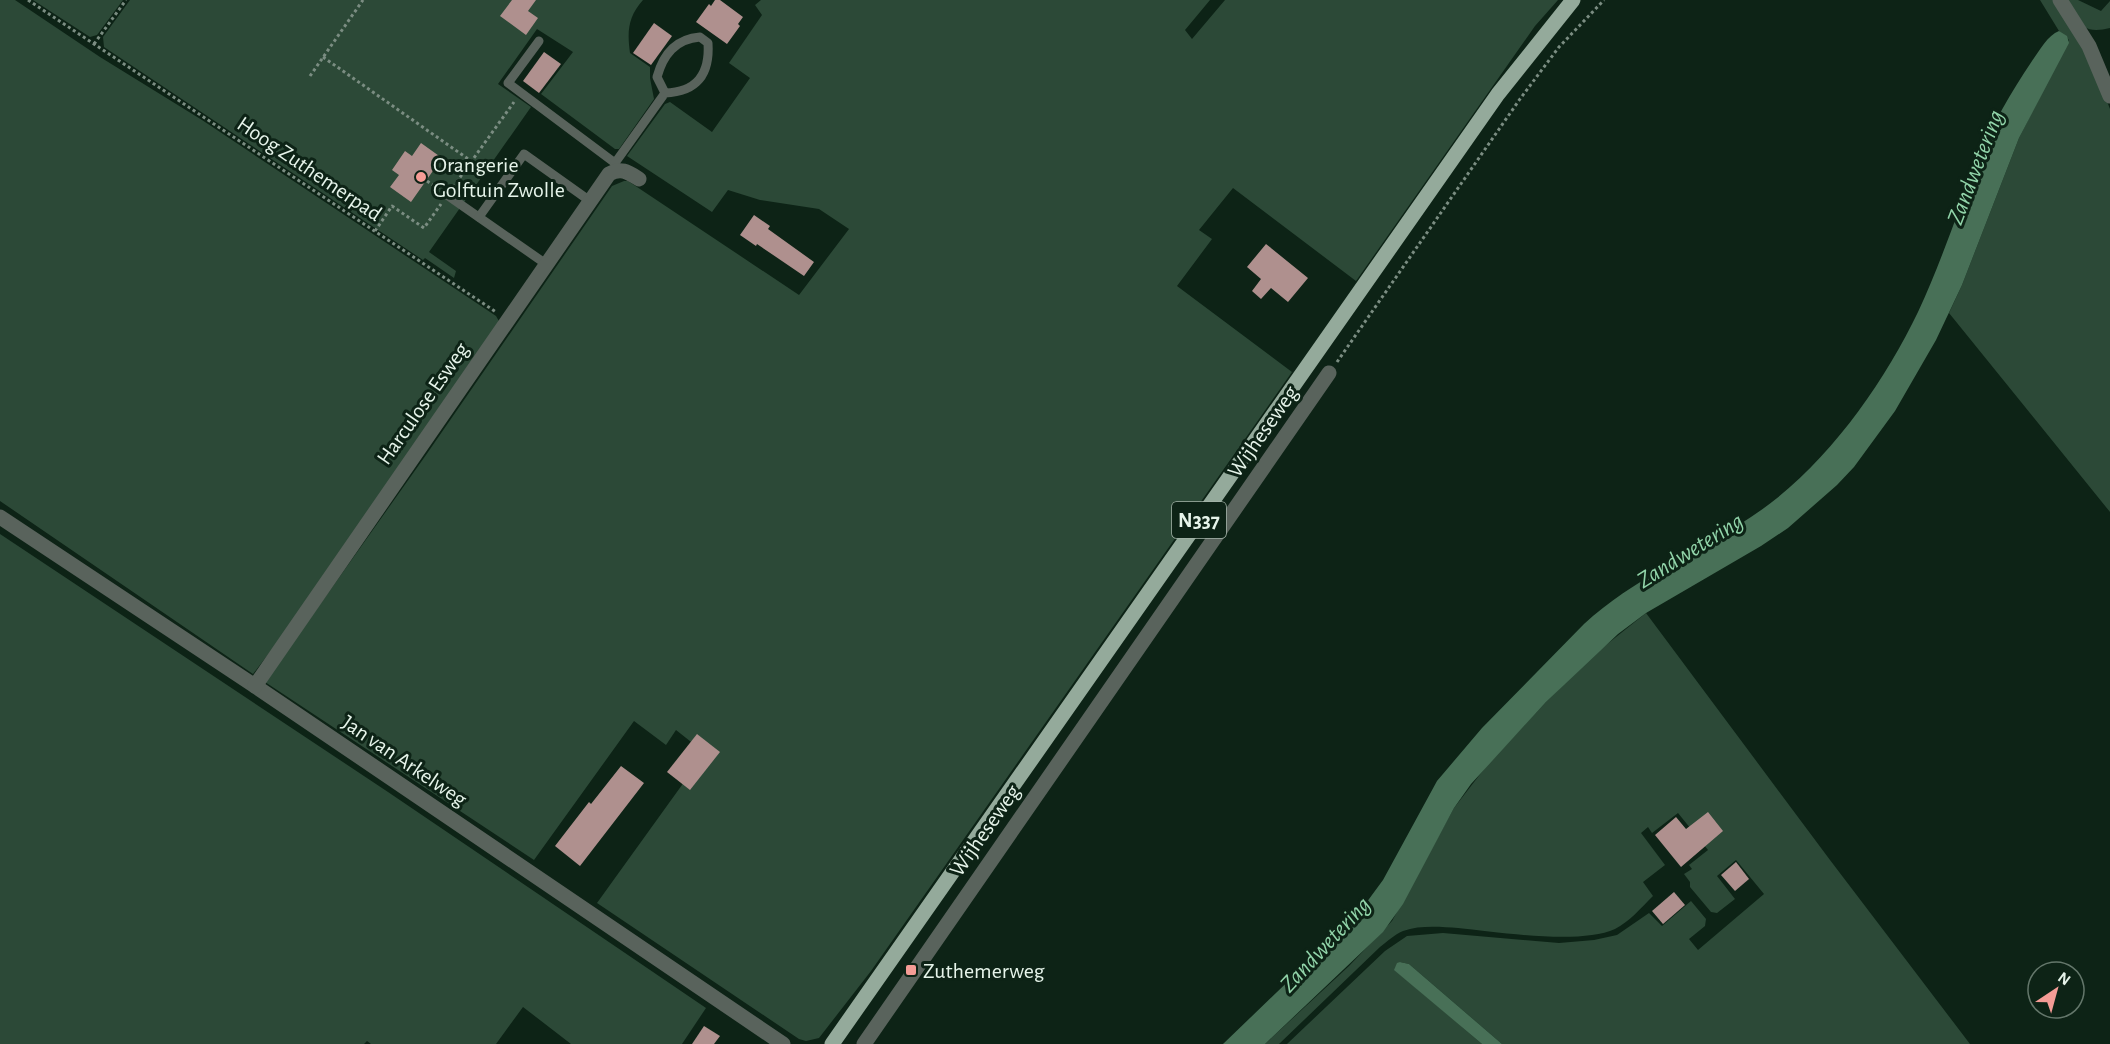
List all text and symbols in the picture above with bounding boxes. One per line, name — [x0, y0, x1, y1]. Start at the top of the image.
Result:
water label: Zandwetering — [1943, 107, 2009, 228]
street label: Hoog Zuthemerpad — [233, 112, 386, 225]
place label: Orangerie Golftuin Zwolle — [433, 154, 565, 201]
marker: Orangerie Golftuin Zwolle — [414, 170, 428, 184]
street label: Harculose Esweg — [373, 338, 473, 469]
street label: Wijheseweg — [1223, 382, 1302, 481]
road number: N337 — [1172, 502, 1226, 538]
water label: Zandwetering — [1633, 509, 1748, 593]
street label: Jan van Arkelweg — [338, 711, 471, 811]
street label: Wijheseweg — [945, 781, 1024, 880]
water label: Zandwetering — [1276, 892, 1376, 997]
place label: Zuthemerweg — [923, 960, 1045, 982]
north arrow — [2026, 960, 2086, 1020]
marker: Zuthemerweg — [904, 963, 918, 977]
text: N — [2055, 969, 2073, 988]

